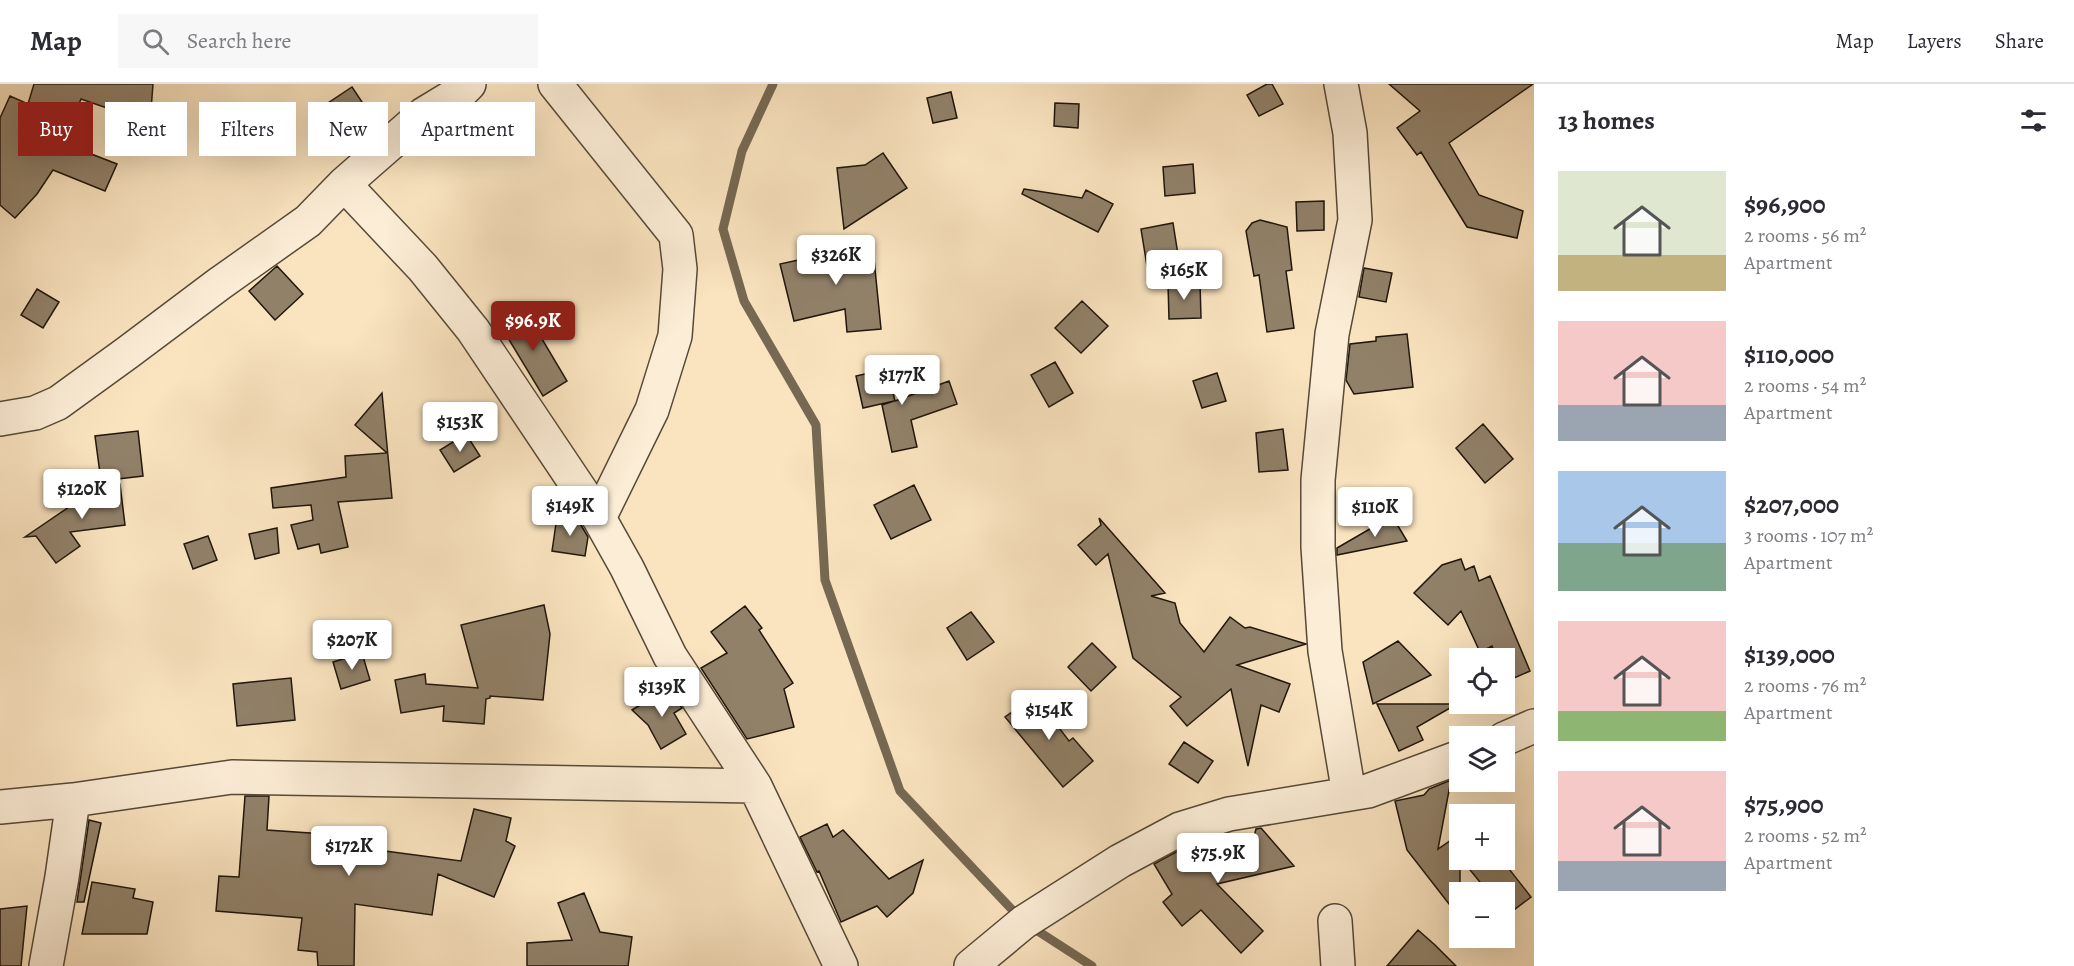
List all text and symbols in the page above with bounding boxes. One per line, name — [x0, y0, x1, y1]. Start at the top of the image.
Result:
search box — [118, 14, 538, 68]
text: Map — [30, 22, 82, 60]
icon: search — [139, 25, 172, 58]
text: Search here — [187, 26, 291, 56]
text: Map — [1835, 27, 1874, 55]
text: Layers — [1907, 27, 1962, 55]
text: Share — [1995, 27, 2044, 55]
chip: Buy — [18, 102, 93, 156]
chip: Rent — [105, 102, 187, 156]
chip: Filters — [199, 102, 296, 156]
chip: New — [308, 102, 388, 156]
chip: Apartment — [400, 102, 535, 156]
text: 13 homes — [1558, 103, 1655, 138]
icon: filters — [2017, 104, 2050, 137]
text: $96,900 — [1744, 187, 1825, 222]
icon: home — [1606, 195, 1678, 267]
text: 2 rooms · 56 m² — [1744, 222, 1866, 249]
pin: $326K — [794, 235, 878, 286]
text: $326K — [811, 241, 861, 268]
text: Apartment — [1744, 249, 1833, 276]
pin: $165K — [1142, 250, 1226, 301]
text: $165K — [1160, 256, 1208, 283]
pin: $96.9K — [484, 301, 582, 352]
text: $96.9K — [505, 307, 561, 334]
text: $110,000 — [1744, 337, 1834, 372]
icon: home — [1606, 345, 1678, 417]
pin: $177K — [860, 355, 944, 406]
text: $177K — [879, 361, 925, 388]
text: 2 rooms · 54 m² — [1744, 372, 1866, 399]
text: Apartment — [1744, 399, 1833, 426]
pin: $153K — [418, 402, 502, 453]
text: $153K — [437, 408, 483, 435]
pin: $120K — [40, 469, 124, 520]
text: $120K — [57, 475, 107, 502]
pin: $149K — [528, 486, 612, 537]
pin: $110K — [1333, 487, 1417, 538]
text: $207,000 — [1744, 487, 1839, 522]
text: $149K — [546, 492, 594, 519]
text: $110K — [1352, 493, 1398, 520]
icon: home — [1606, 495, 1678, 567]
text: 3 rooms · 107 m² — [1744, 522, 1873, 549]
text: Apartment — [1744, 549, 1833, 576]
pin: $207K — [310, 620, 394, 671]
text: $207K — [327, 626, 377, 653]
text: $139,000 — [1744, 637, 1835, 672]
icon: home — [1606, 645, 1678, 717]
map controls — [1449, 648, 1515, 948]
button: locate — [1449, 648, 1515, 714]
pin: $139K — [620, 667, 704, 718]
text: 2 rooms · 76 m² — [1744, 672, 1866, 699]
text: $139K — [638, 673, 686, 700]
pin: $154K — [1007, 690, 1091, 741]
text: $154K — [1025, 696, 1073, 723]
text: Apartment — [1744, 699, 1833, 726]
button: layers — [1449, 726, 1515, 792]
text: $75,900 — [1744, 787, 1824, 822]
icon: home — [1606, 795, 1678, 867]
button: + — [1449, 804, 1515, 870]
text: 2 rooms · 52 m² — [1744, 822, 1867, 849]
pin: $172K — [307, 826, 391, 877]
text: $172K — [325, 832, 373, 859]
pin: $75.9K — [1169, 833, 1267, 884]
text: $75.9K — [1191, 839, 1245, 866]
text: Apartment — [1744, 849, 1833, 876]
button: − — [1449, 882, 1515, 948]

